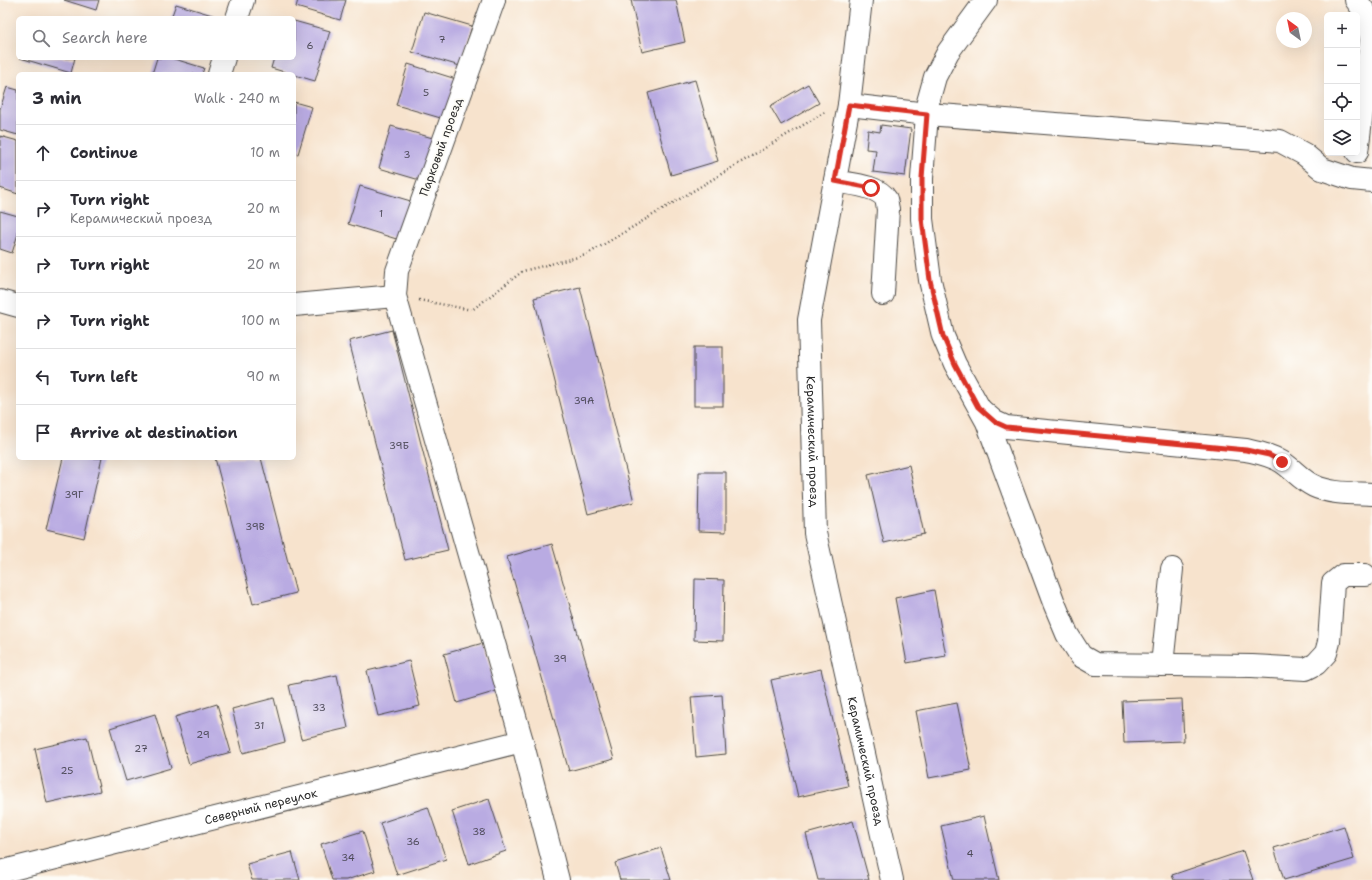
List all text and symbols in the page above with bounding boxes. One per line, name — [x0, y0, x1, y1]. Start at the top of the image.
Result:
north arrow — [1276, 12, 1312, 48]
map controls — [1324, 12, 1360, 156]
button: + — [1324, 12, 1360, 48]
search box — [16, 16, 296, 60]
icon: search — [30, 27, 52, 49]
text: Search here — [62, 28, 148, 48]
house number: 7 — [439, 33, 446, 46]
house number: 6 — [307, 39, 314, 52]
button: − — [1324, 48, 1360, 84]
button: locate — [1324, 84, 1360, 120]
house number: 5 — [423, 86, 429, 99]
text: 3 min — [32, 87, 82, 109]
text: Walk · 240 m — [194, 90, 280, 107]
street label: Парковый проезд — [416, 95, 466, 198]
button: layers — [1324, 120, 1360, 156]
icon: ahead — [32, 142, 54, 164]
text: Continue — [70, 143, 138, 163]
text: 10 m — [250, 144, 280, 161]
house number: 3 — [404, 148, 411, 161]
route start — [862, 179, 880, 197]
text: Turn right — [70, 190, 150, 210]
icon: right — [32, 198, 54, 220]
text: 20 m — [247, 200, 280, 217]
house number: 1 — [379, 207, 383, 220]
text: Керамический проезд — [70, 210, 212, 227]
icon: right — [32, 254, 54, 276]
text: Turn right — [70, 255, 150, 275]
text: 20 m — [247, 256, 280, 273]
icon: right — [32, 310, 54, 332]
text: Turn right — [70, 311, 150, 331]
text: 100 m — [241, 312, 280, 329]
icon: left — [32, 366, 54, 388]
text: Turn left — [70, 367, 138, 387]
text: 90 m — [246, 368, 280, 385]
street label: Керамический проезд — [803, 376, 822, 508]
house number: 39А — [574, 394, 594, 407]
icon: arrive — [32, 422, 54, 444]
text: Arrive at destination — [70, 423, 238, 443]
house number: 39Б — [389, 439, 409, 452]
route end — [1273, 453, 1291, 471]
house number: 39Г — [65, 488, 84, 501]
house number: 39В — [245, 520, 265, 533]
house number: 39 — [553, 652, 567, 665]
street label: Керамический проезд — [844, 695, 888, 827]
house number: 33 — [312, 701, 326, 714]
house number: 31 — [254, 719, 264, 732]
house number: 29 — [196, 728, 210, 741]
house number: 27 — [134, 742, 148, 755]
house number: 25 — [61, 764, 73, 777]
street label: Северный переулок — [203, 785, 320, 828]
house number: 38 — [472, 825, 486, 838]
house number: 36 — [406, 835, 420, 848]
house number: 4 — [967, 847, 974, 860]
house number: 34 — [341, 851, 355, 864]

